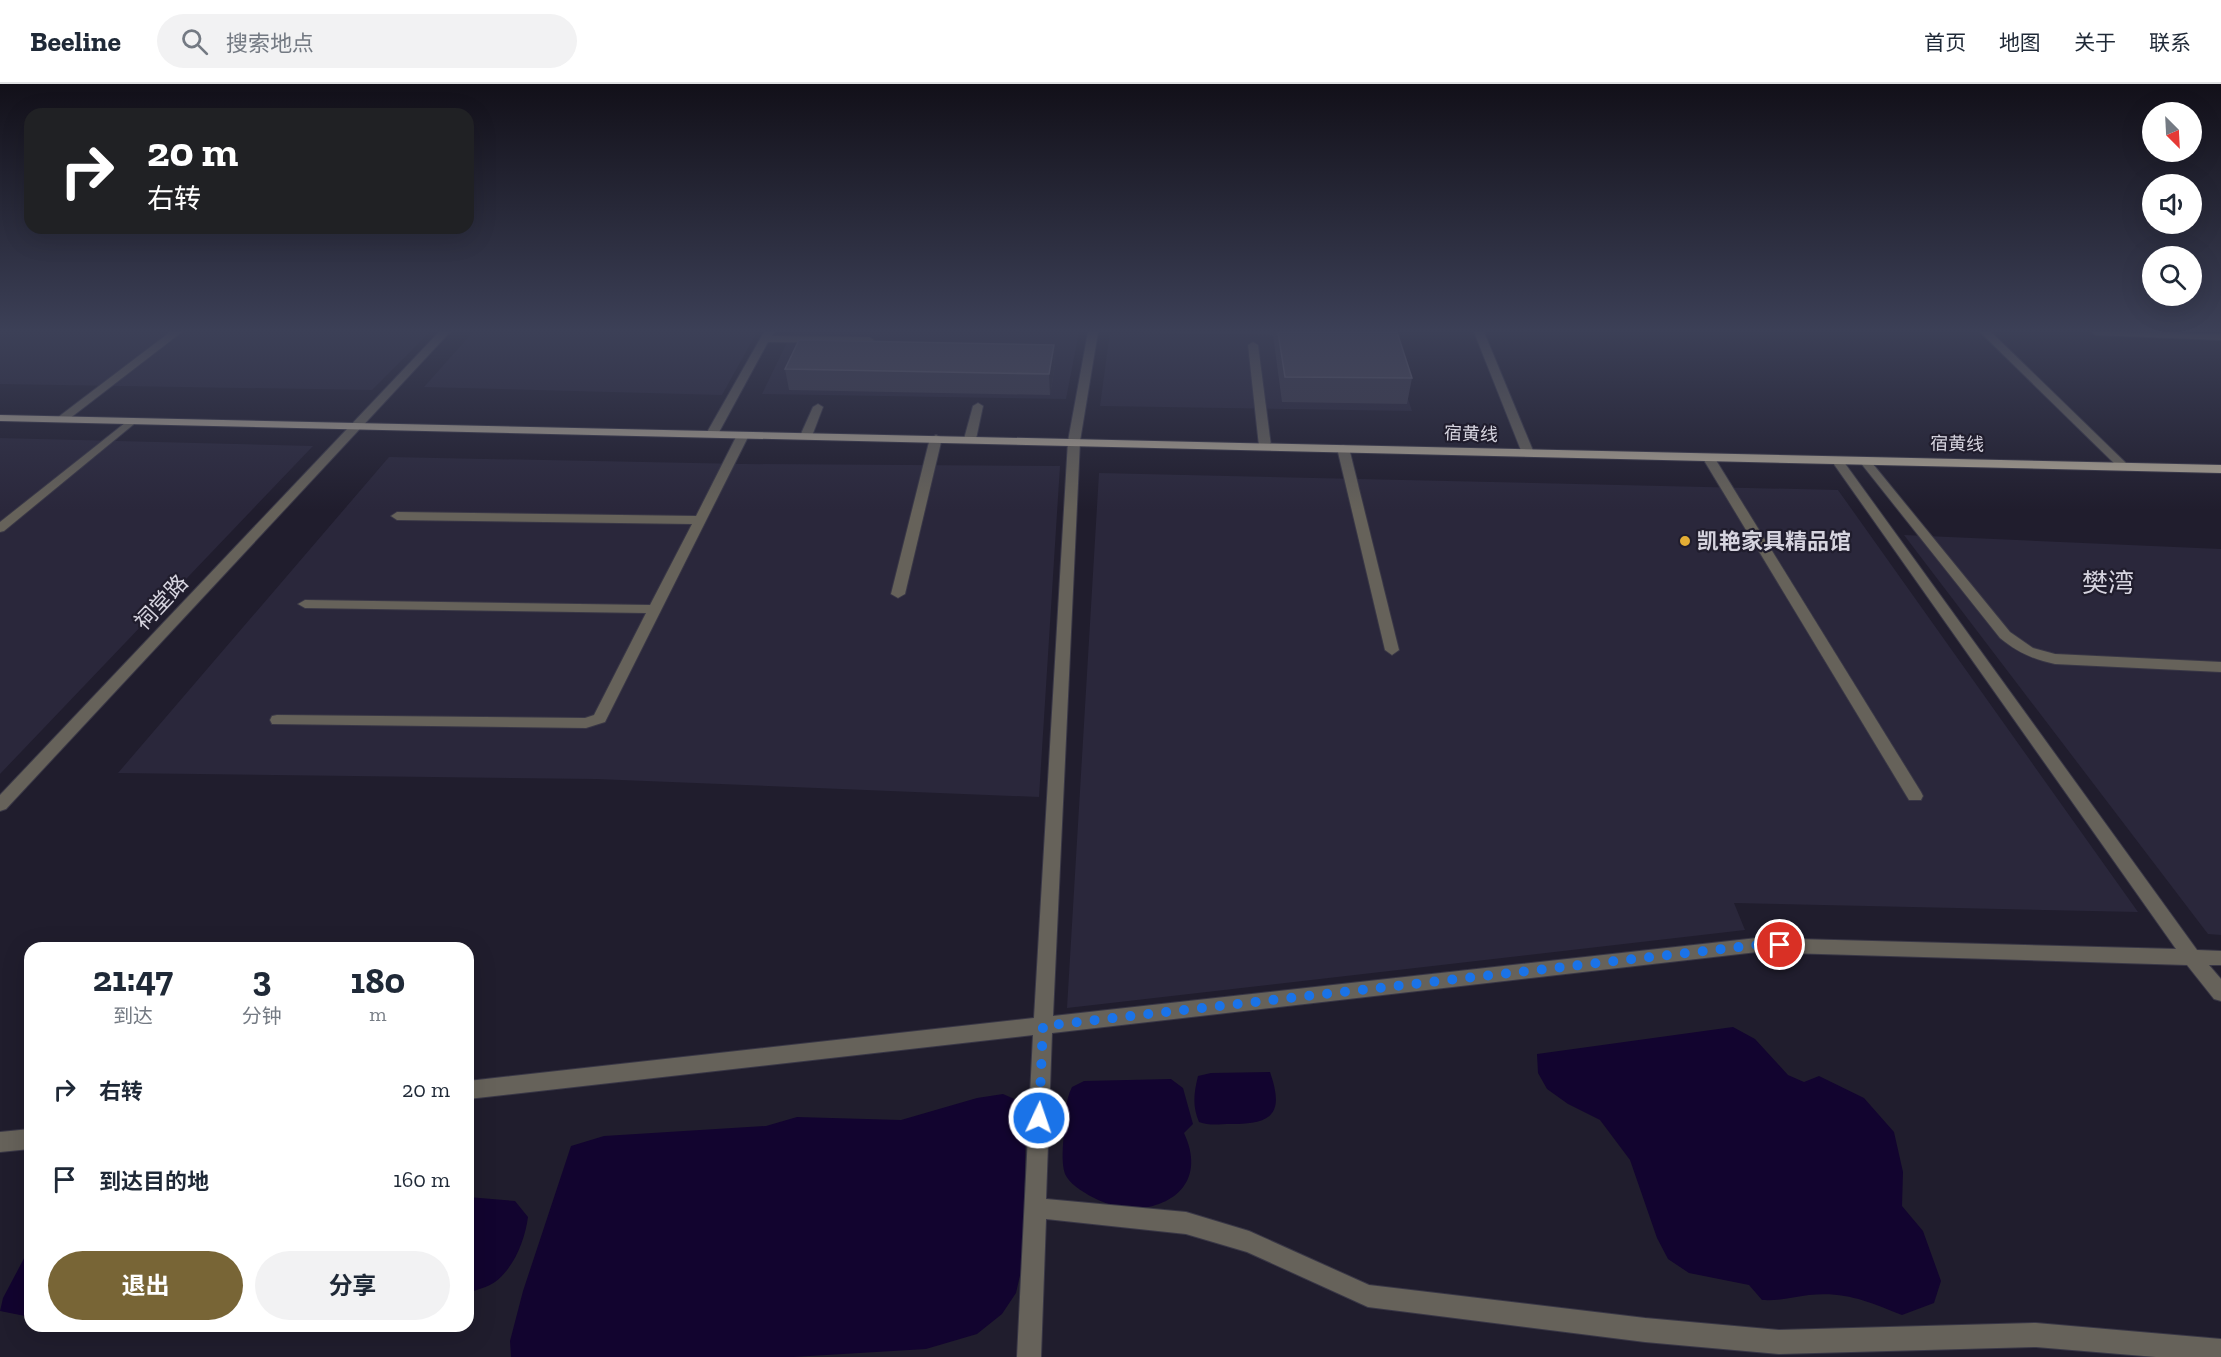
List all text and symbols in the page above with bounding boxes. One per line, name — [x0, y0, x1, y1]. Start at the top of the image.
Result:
search box — [157, 14, 577, 68]
text: Beeline — [30, 25, 121, 58]
icon: search — [178, 25, 211, 58]
text: 搜索地点 — [226, 30, 314, 57]
text: 首页 — [1924, 30, 1966, 55]
text: 地图 — [1999, 30, 2041, 55]
text: 关于 — [2074, 30, 2116, 55]
text: 联系 — [2149, 30, 2191, 55]
north arrow — [2142, 102, 2202, 162]
map controls — [2142, 102, 2202, 306]
text: 20 m — [147, 126, 238, 177]
icon: right — [48, 132, 126, 210]
button: sound — [2142, 174, 2202, 234]
text: 右转 — [147, 183, 201, 215]
button: search — [2142, 246, 2202, 306]
street label: 宿黄线 — [1444, 422, 1498, 446]
street label: 宿黄线 — [1930, 433, 1984, 455]
place label: 凯艳家具精品馆 — [1697, 528, 1851, 555]
marker: 凯艳家具精品馆 — [1678, 534, 1692, 548]
district label: 樊湾 — [2082, 567, 2134, 599]
street label: 祠堂路 — [129, 569, 194, 636]
pin — [1754, 919, 1805, 970]
icon: arrive — [1763, 928, 1796, 961]
text: 21:47 — [93, 957, 173, 1000]
text: 3 — [252, 957, 271, 1000]
text: 180 — [351, 959, 405, 1002]
text: m — [369, 1002, 387, 1026]
text: 到达 — [113, 1004, 153, 1028]
text: 分钟 — [242, 1004, 282, 1028]
icon: right — [48, 1073, 81, 1106]
text: 20 m — [402, 1076, 450, 1103]
text: 右转 — [99, 1078, 143, 1105]
position arrow — [1007, 1086, 1071, 1150]
icon: arrive — [48, 1163, 81, 1196]
text: 160 m — [393, 1166, 450, 1193]
text: 到达目的地 — [99, 1168, 209, 1195]
button: 退出 — [48, 1251, 243, 1320]
button: 分享 — [255, 1251, 450, 1320]

